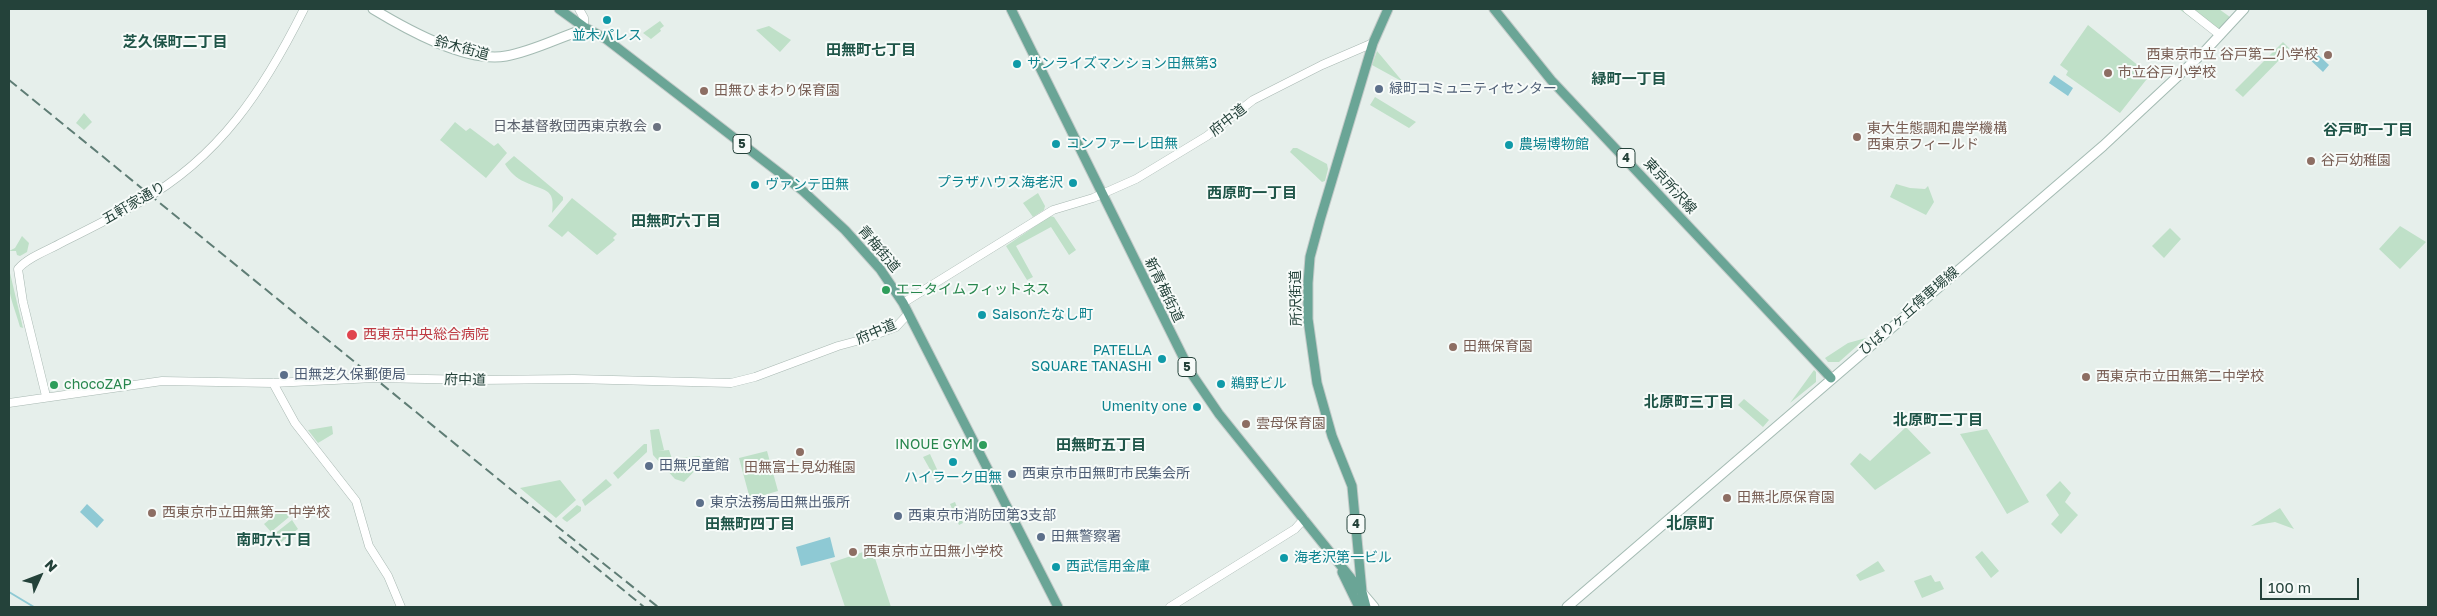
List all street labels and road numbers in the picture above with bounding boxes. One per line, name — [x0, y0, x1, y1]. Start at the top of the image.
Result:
street label: 鈴木街道 — [433, 33, 491, 63]
street label: 府中道 — [1206, 100, 1250, 140]
road number: 5 — [733, 134, 751, 154]
road number: 4 — [1617, 148, 1635, 168]
street label: 東京所沢線 — [1640, 155, 1700, 217]
street label: 五軒家通り — [99, 178, 169, 228]
street label: 青梅街道 — [855, 222, 903, 276]
street label: 新青梅街道 — [1141, 255, 1187, 325]
street label: ひばりヶ丘停車場線 — [1856, 263, 1962, 359]
street label: 所沢街道 — [1287, 270, 1305, 326]
street label: 府中道 — [853, 316, 899, 348]
road number: 5 — [1178, 358, 1196, 377]
street label: 府中道 — [444, 371, 486, 389]
road number: 4 — [1347, 514, 1365, 534]

